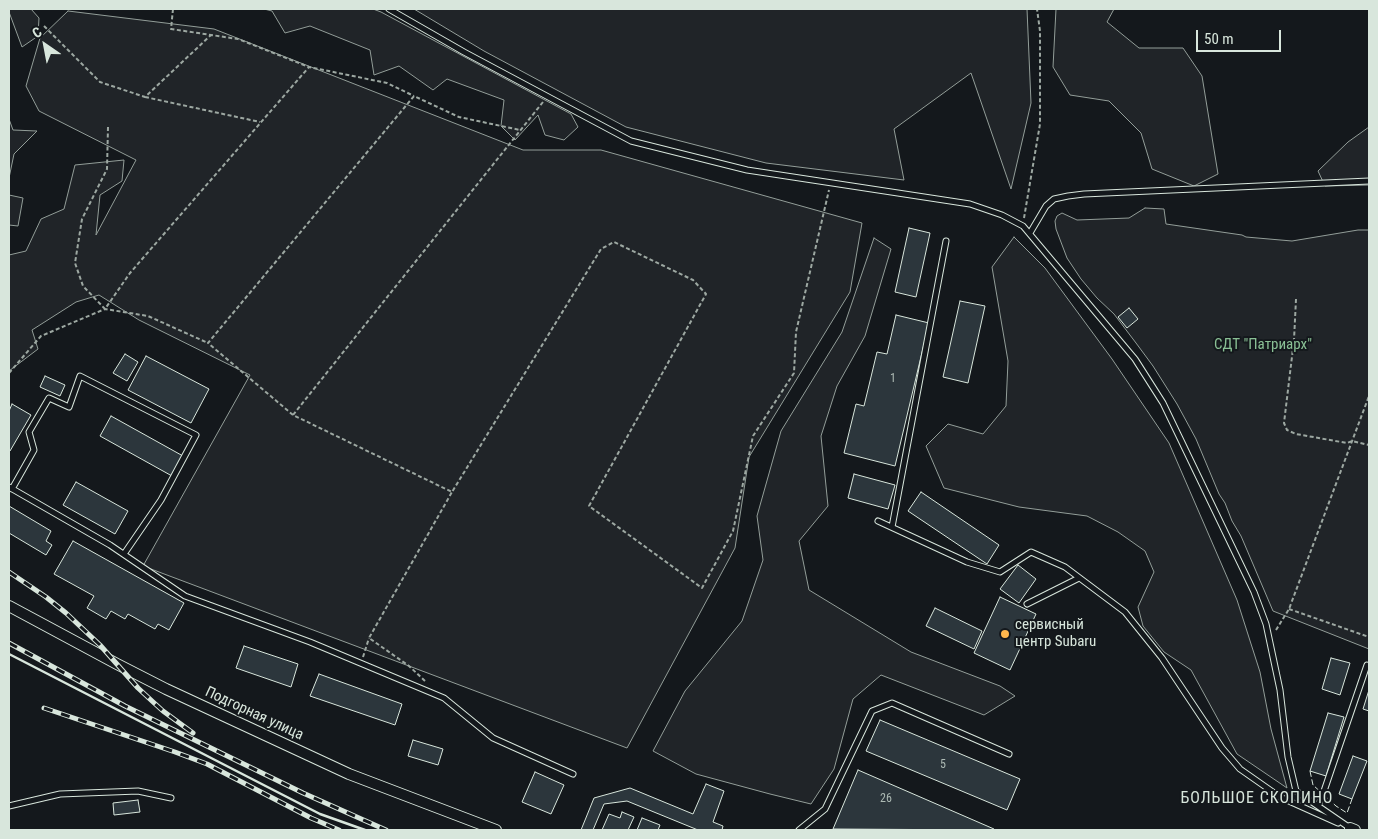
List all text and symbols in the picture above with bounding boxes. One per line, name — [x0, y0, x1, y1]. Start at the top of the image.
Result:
north arrow — [20, 20, 70, 70]
scale bar — [1198, 20, 1283, 52]
text: С — [29, 24, 45, 41]
text: 50 m — [1204, 30, 1234, 48]
park label: СДТ "Патриарх" — [1214, 336, 1312, 354]
house number: 1 — [890, 372, 896, 386]
place label: сервисный центр Subaru — [1015, 616, 1096, 651]
marker: сервисный центр Subaru — [999, 628, 1011, 640]
street label: Подгорная улица — [202, 683, 306, 745]
house number: 5 — [940, 758, 946, 772]
district label: БОЛЬШОЕ СКОПИНО — [1179, 789, 1335, 809]
house number: 26 — [880, 792, 892, 806]

